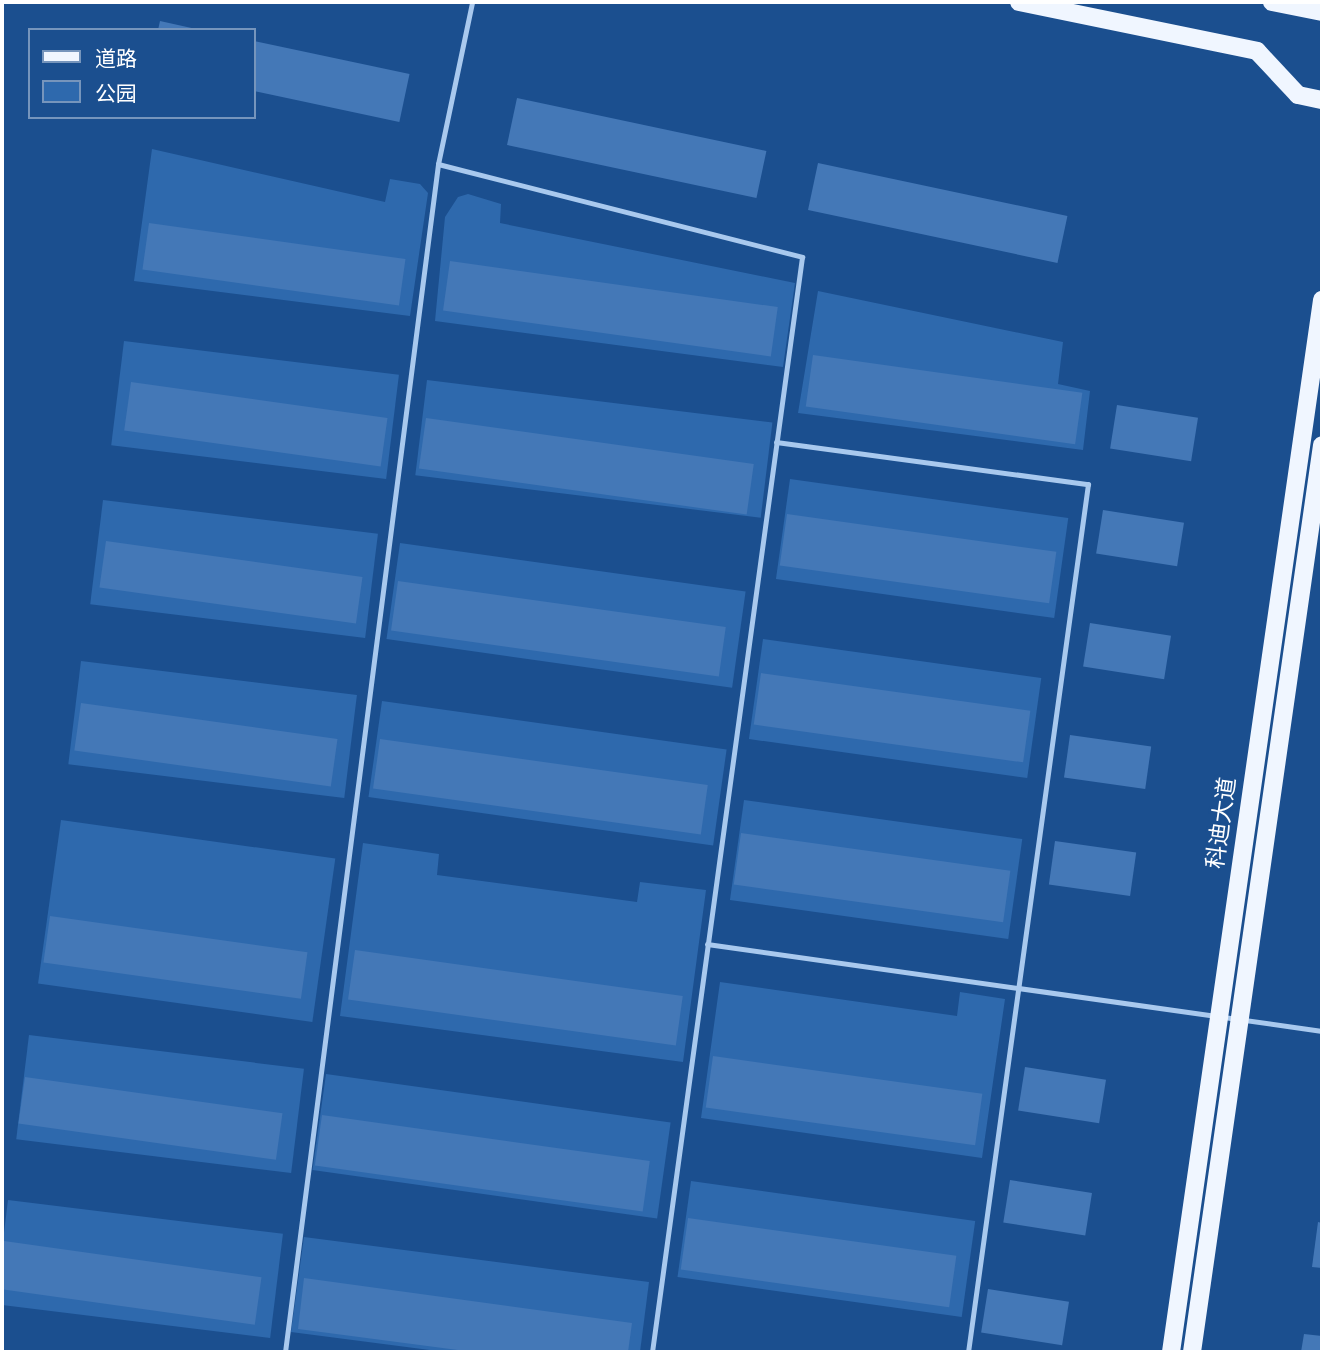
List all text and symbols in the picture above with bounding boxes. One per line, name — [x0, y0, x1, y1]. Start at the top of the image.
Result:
legend — [28, 28, 256, 119]
text: 道路 — [95, 47, 137, 71]
text: 公园 — [95, 82, 137, 106]
street label: 科迪大道 — [1202, 776, 1242, 870]

